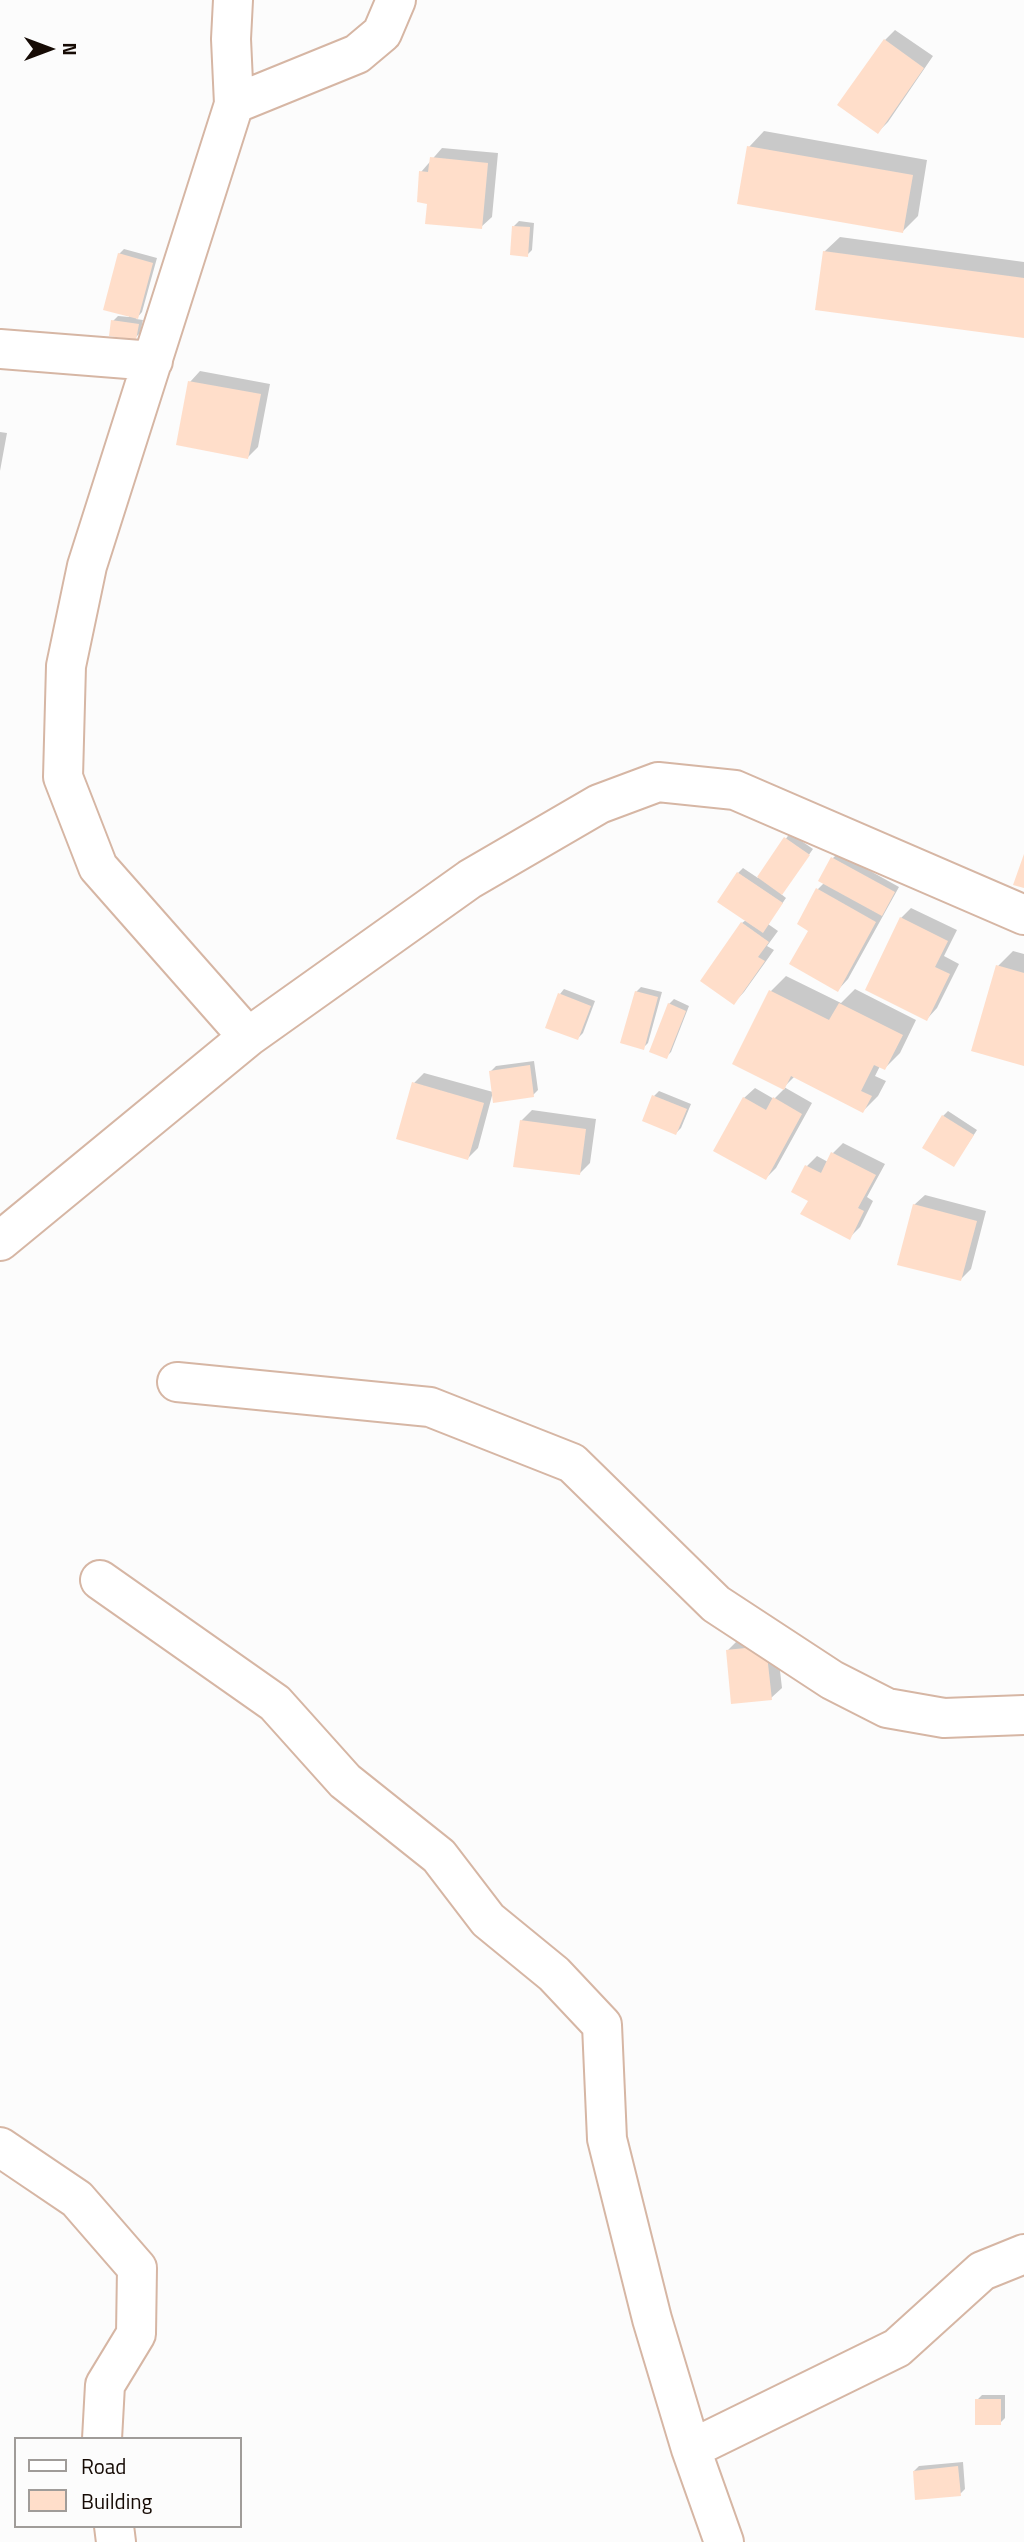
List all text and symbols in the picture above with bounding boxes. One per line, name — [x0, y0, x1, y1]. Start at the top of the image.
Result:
north arrow — [14, 14, 84, 84]
text: N — [56, 42, 85, 56]
legend — [14, 2437, 242, 2528]
text: Road — [81, 2450, 126, 2482]
text: Building — [81, 2485, 152, 2517]

